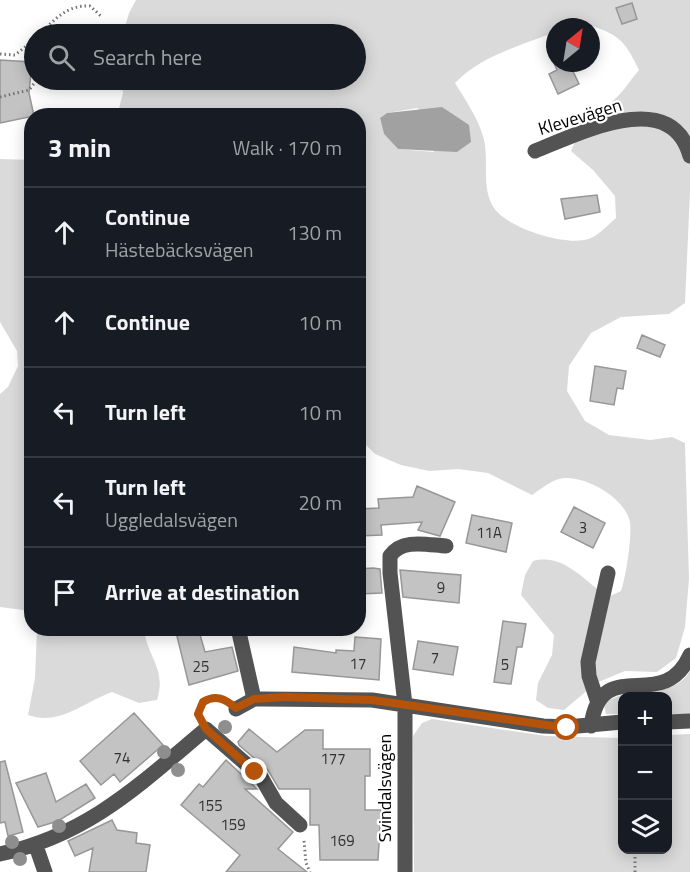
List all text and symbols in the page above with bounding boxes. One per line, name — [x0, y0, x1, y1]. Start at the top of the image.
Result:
north arrow — [546, 18, 600, 72]
search box — [24, 24, 366, 90]
text: Search here — [93, 40, 202, 74]
icon: search — [45, 41, 78, 74]
street label: Klevevägen — [535, 91, 625, 142]
text: 3 min — [48, 128, 111, 167]
text: Walk · 170 m — [233, 132, 342, 163]
text: Continue — [105, 200, 190, 234]
icon: ahead — [48, 216, 81, 249]
text: 130 m — [287, 217, 342, 248]
text: Hästebäcksvägen — [105, 234, 254, 265]
text: Continue — [105, 305, 190, 339]
icon: ahead — [48, 306, 81, 339]
text: 10 m — [298, 307, 342, 338]
text: Turn left — [105, 395, 186, 429]
icon: left — [48, 396, 81, 429]
text: 10 m — [298, 397, 342, 428]
text: Turn left — [105, 470, 186, 504]
icon: left — [48, 486, 81, 519]
text: 20 m — [298, 487, 342, 518]
text: Uggledalsvägen — [105, 504, 238, 535]
house number: 3 — [579, 516, 587, 539]
house number: 11A — [476, 521, 502, 544]
text: Arrive at destination — [105, 575, 300, 609]
icon: arrive — [48, 576, 81, 609]
house number: 9 — [437, 576, 445, 599]
house number: 7 — [431, 646, 439, 669]
house number: 17 — [350, 652, 366, 675]
house number: 5 — [501, 653, 509, 676]
house number: 25 — [193, 655, 209, 678]
map controls — [618, 692, 672, 854]
button: + — [618, 692, 672, 746]
route start — [553, 714, 579, 740]
street label: Svindalsvägen — [371, 734, 398, 842]
house number: 74 — [114, 746, 130, 769]
button: − — [618, 746, 672, 800]
house number: 177 — [320, 747, 346, 770]
route end — [241, 758, 267, 784]
house number: 155 — [197, 794, 223, 817]
button: layers — [618, 800, 672, 854]
house number: 159 — [220, 813, 246, 836]
house number: 169 — [329, 829, 355, 852]

